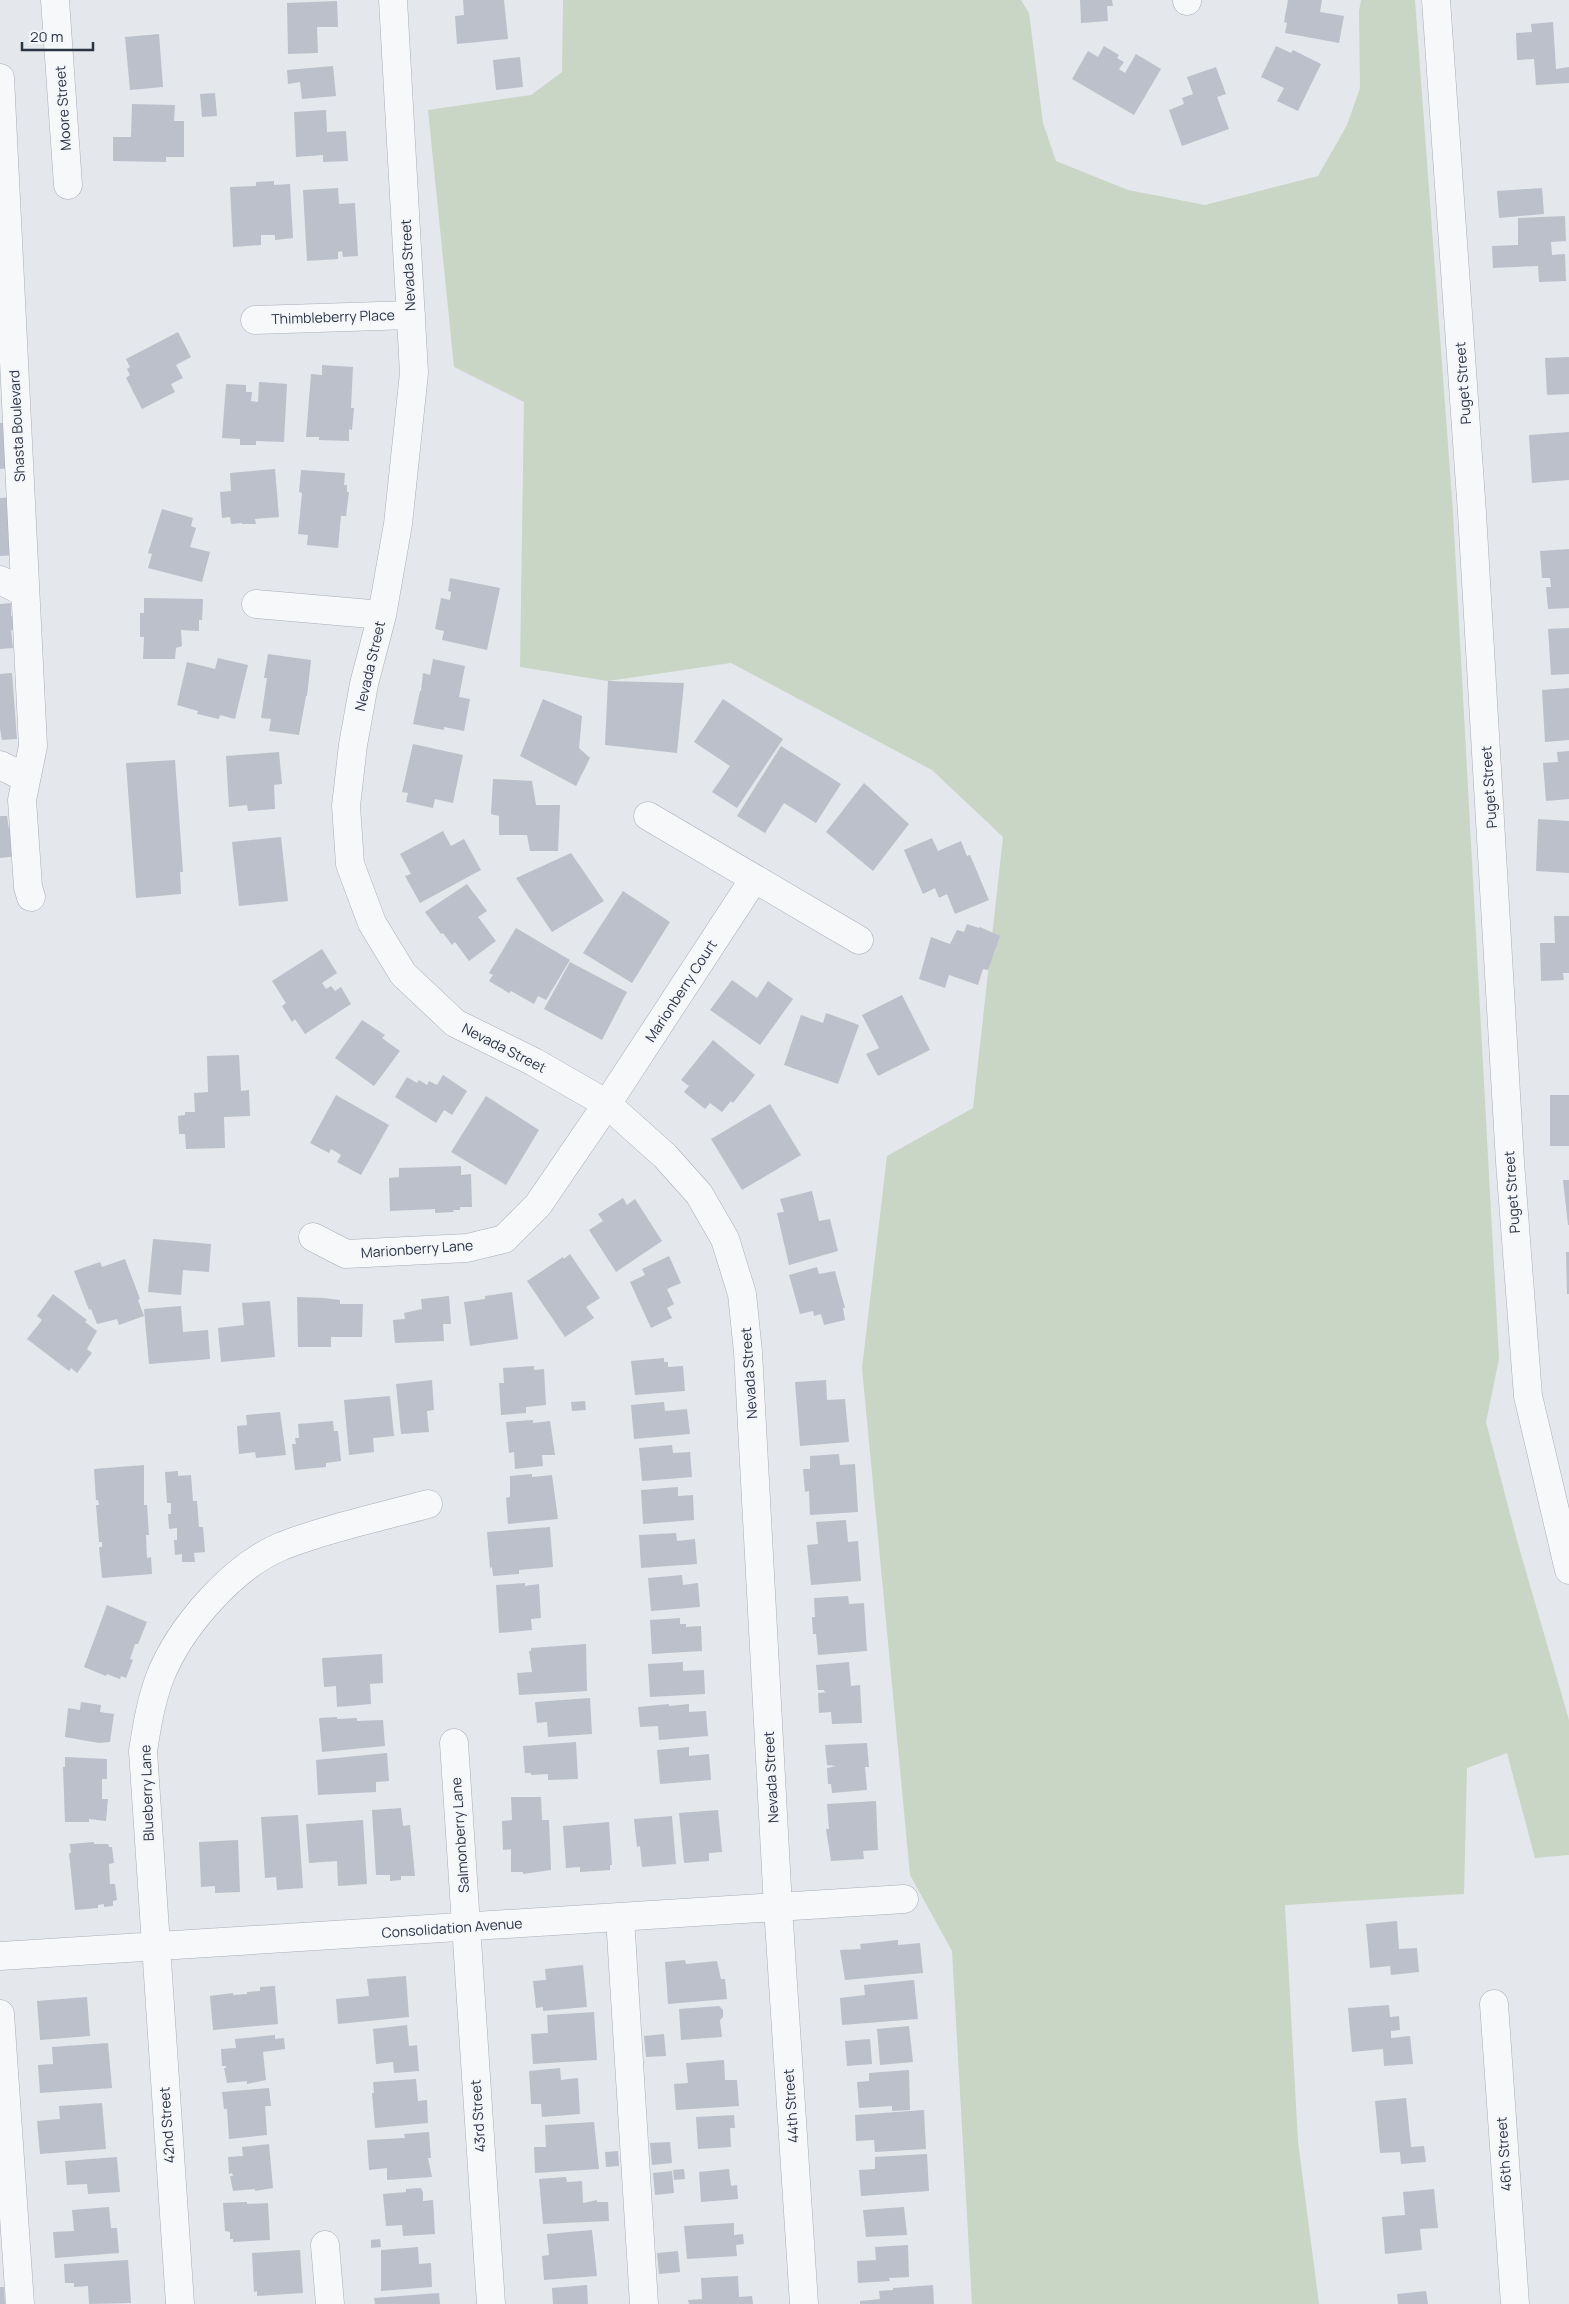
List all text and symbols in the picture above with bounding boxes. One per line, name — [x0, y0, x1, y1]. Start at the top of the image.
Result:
scale bar — [22, 20, 94, 52]
text: 20 m — [30, 26, 63, 47]
street label: Moore Street — [50, 64, 75, 151]
street label: Nevada Street — [396, 218, 419, 311]
street label: Thimbleberry Place — [271, 305, 395, 328]
street label: Puget Street — [1450, 341, 1475, 425]
street label: Shasta Boulevard — [4, 369, 29, 483]
street label: Nevada Street — [350, 619, 389, 713]
street label: Puget Street — [1476, 745, 1501, 829]
street label: Marionberry Court — [640, 936, 721, 1046]
street label: Nevada Street — [459, 1018, 550, 1077]
street label: Puget Street — [1499, 1150, 1524, 1234]
street label: Marionberry Lane — [360, 1235, 474, 1262]
street label: Nevada Street — [736, 1326, 761, 1420]
street label: Nevada Street — [759, 1730, 782, 1823]
street label: Blueberry Lane — [135, 1745, 158, 1842]
street label: Salmonberry Lane — [446, 1776, 473, 1894]
street label: Consolidation Avenue — [381, 1913, 523, 1942]
street label: 44th Street — [778, 2068, 803, 2144]
street label: 43rd Street — [465, 2079, 490, 2153]
street label: 42nd Street — [154, 2086, 179, 2164]
street label: 46th Street — [1491, 2116, 1516, 2192]

